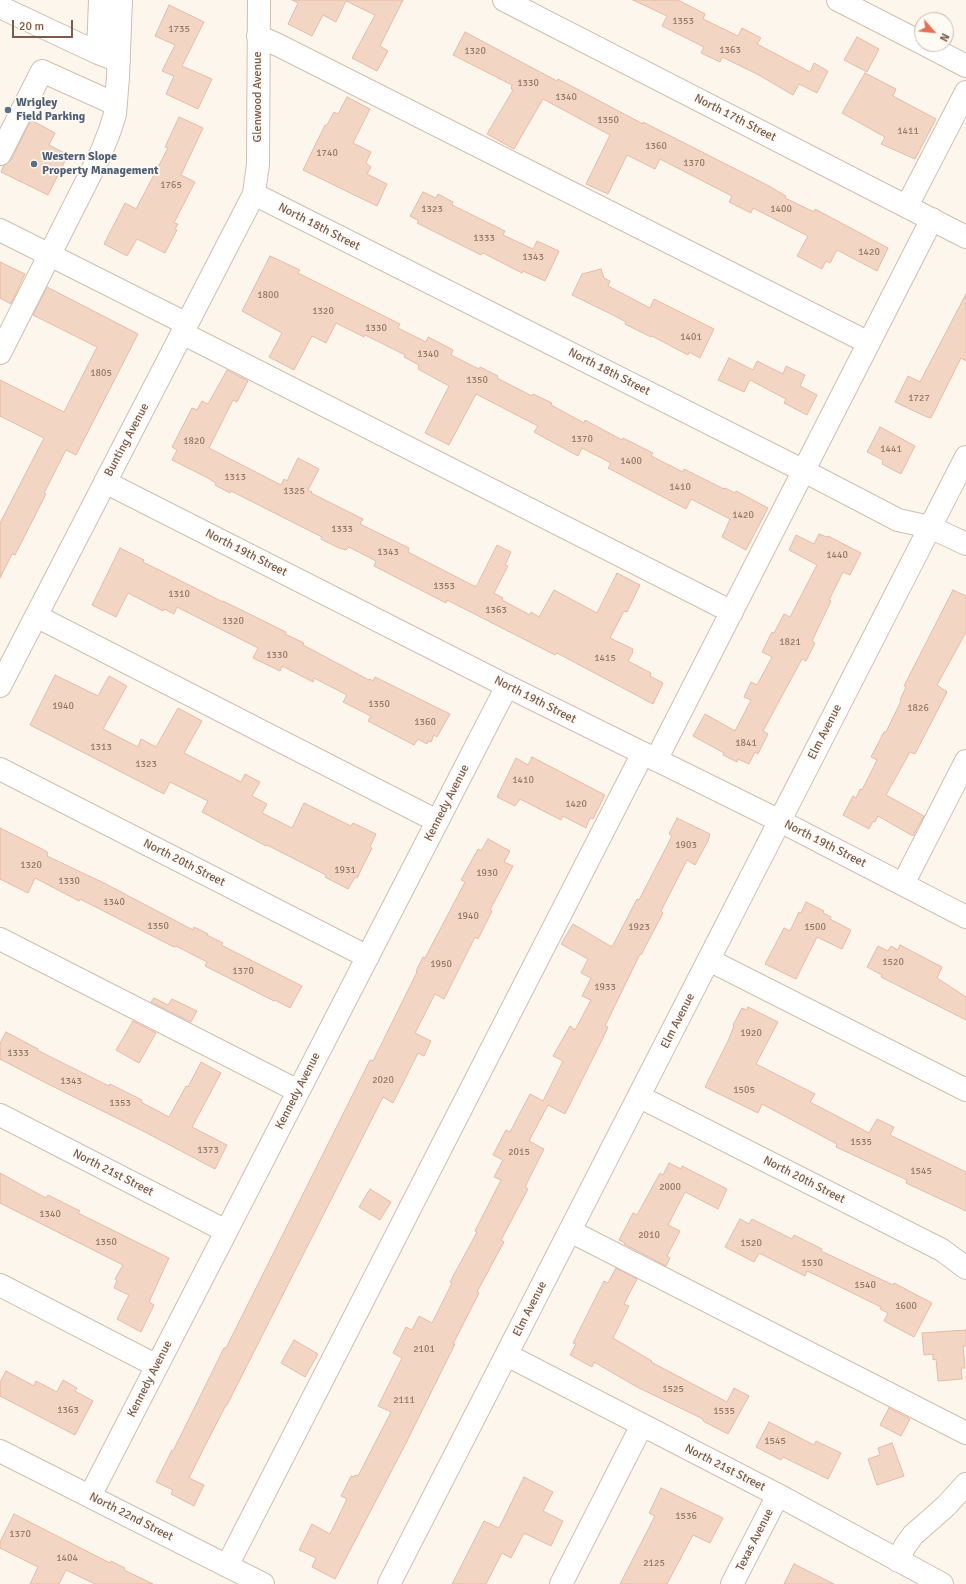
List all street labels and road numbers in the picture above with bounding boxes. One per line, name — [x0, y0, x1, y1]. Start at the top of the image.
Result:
street label: Glenwood Avenue — [251, 51, 265, 143]
street label: North 17th Street — [692, 91, 778, 145]
street label: North 18th Street — [276, 200, 362, 254]
street label: North 18th Street — [566, 345, 652, 399]
street label: Bunting Avenue — [102, 401, 152, 479]
street label: North 19th Street — [203, 526, 289, 580]
street label: North 19th Street — [492, 673, 578, 727]
street label: Elm Avenue — [805, 702, 845, 762]
street label: Kennedy Avenue — [421, 762, 473, 844]
street label: North 19th Street — [782, 817, 868, 871]
street label: North 20th Street — [141, 836, 227, 890]
street label: Elm Avenue — [658, 991, 698, 1051]
street label: Kennedy Avenue — [272, 1050, 324, 1132]
street label: North 21st Street — [70, 1146, 156, 1200]
street label: North 20th Street — [761, 1153, 847, 1207]
street label: Elm Avenue — [510, 1279, 550, 1339]
street label: Kennedy Avenue — [124, 1338, 176, 1420]
street label: North 21st Street — [682, 1441, 768, 1495]
street label: North 22nd Street — [87, 1490, 175, 1544]
street label: Texas Avenue — [733, 1506, 777, 1574]

